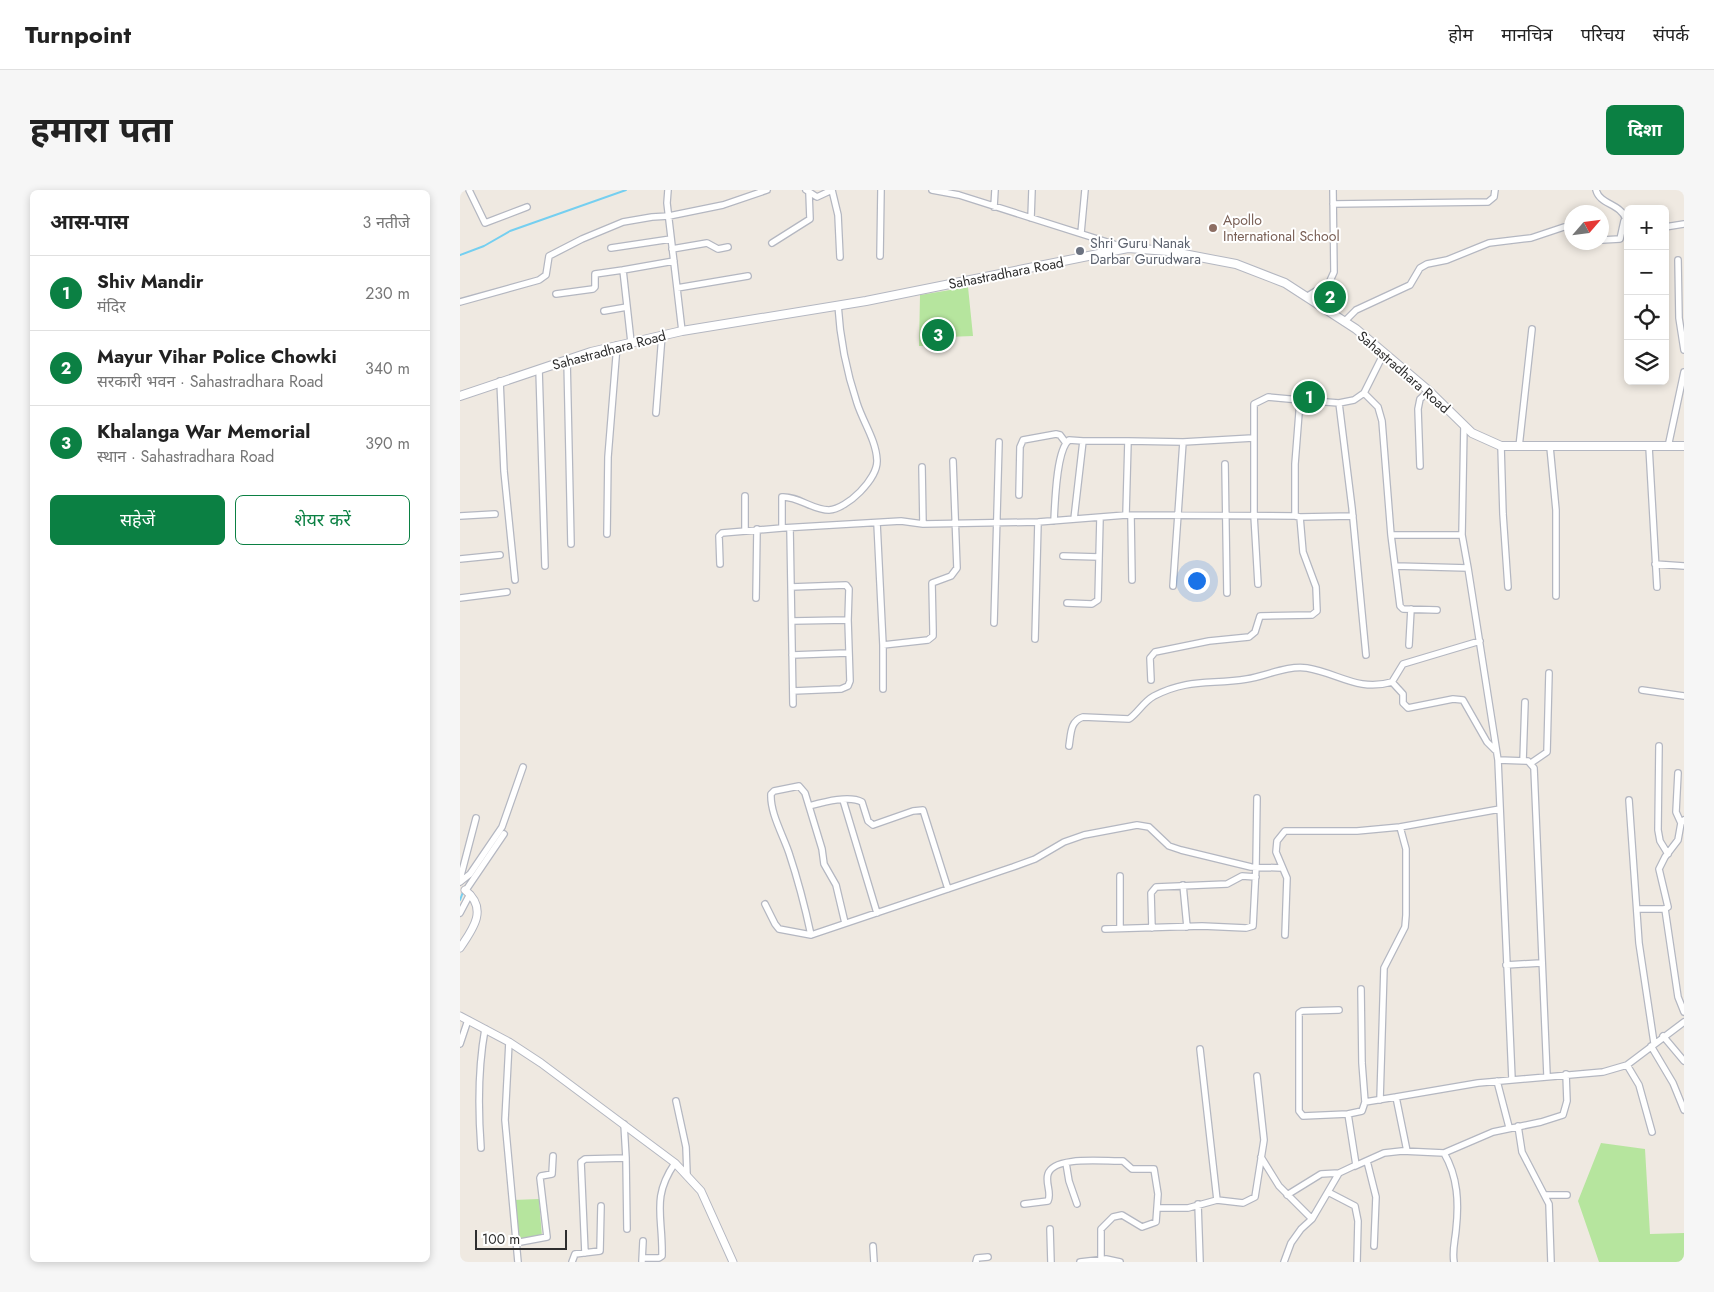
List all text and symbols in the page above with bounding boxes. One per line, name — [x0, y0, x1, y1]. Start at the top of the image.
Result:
text: Turnpoint — [25, 17, 131, 52]
text: होम — [1448, 22, 1473, 48]
text: मानचित्र — [1501, 22, 1553, 48]
text: परिचय — [1581, 22, 1625, 48]
text: संपर्क — [1653, 22, 1689, 48]
text: हमारा पता — [30, 105, 173, 155]
button: दिशा — [1606, 105, 1684, 155]
north arrow — [1564, 205, 1609, 250]
map controls — [1624, 205, 1669, 385]
button: + — [1624, 205, 1669, 250]
text: आस-पास — [50, 207, 129, 237]
place label: Apollo International School — [1223, 210, 1340, 246]
text: 3 नतीजे — [362, 211, 410, 234]
marker: Apollo International School — [1207, 222, 1219, 234]
place label: Shri Guru Nanak Darbar Gurudwara — [1090, 233, 1201, 269]
marker: Shri Guru Nanak Darbar Gurudwara — [1074, 245, 1086, 257]
button: − — [1624, 250, 1669, 295]
street label: Sahastradhara Road — [947, 252, 1065, 294]
text: Shiv Mandir — [97, 268, 204, 295]
pin: 2 — [1314, 278, 1346, 316]
text: 1 — [62, 282, 70, 305]
text: 230 m — [365, 282, 410, 305]
text: मंदिर — [97, 295, 126, 318]
button: locate — [1624, 295, 1669, 340]
pin: 3 — [922, 316, 954, 354]
street label: Sahastradhara Road — [550, 325, 668, 375]
street label: Sahastradhara Road — [1353, 326, 1455, 418]
button: layers — [1624, 340, 1669, 385]
text: Mayur Vihar Police Chowki — [97, 343, 337, 370]
text: 2 — [61, 357, 71, 380]
text: 340 m — [365, 357, 410, 380]
text: सरकारी भवन · Sahastradhara Road — [97, 370, 323, 393]
pin: 1 — [1293, 378, 1325, 416]
text: Khalanga War Memorial — [97, 418, 310, 445]
text: 3 — [61, 432, 71, 455]
text: 390 m — [365, 432, 410, 455]
text: स्थान · Sahastradhara Road — [97, 445, 274, 468]
button: सहेजें — [50, 495, 225, 545]
button: शेयर करें — [235, 495, 410, 545]
your location — [1184, 568, 1210, 594]
scale bar — [475, 1227, 568, 1250]
text: 100 m — [482, 1229, 520, 1249]

